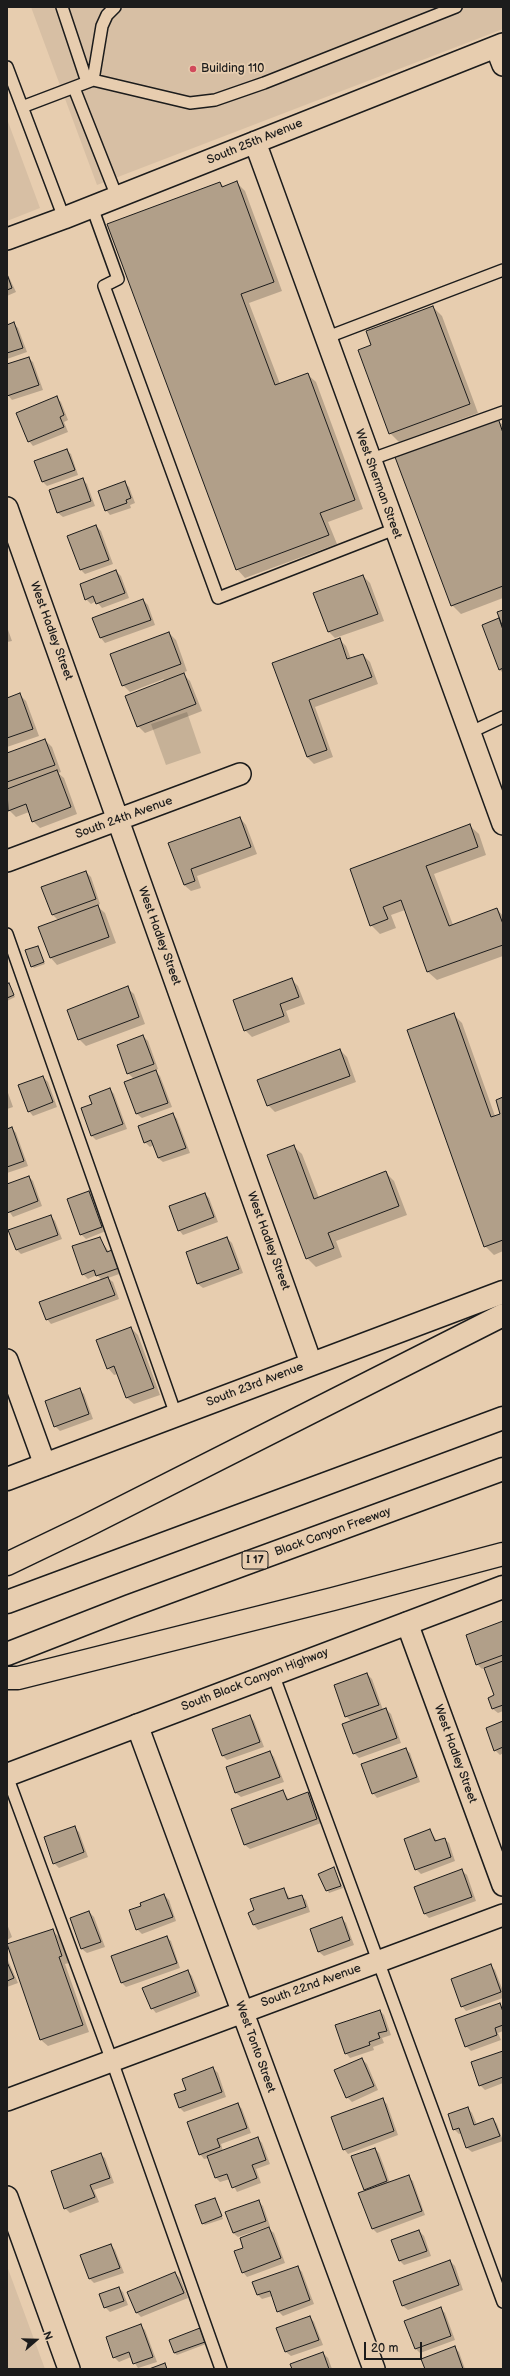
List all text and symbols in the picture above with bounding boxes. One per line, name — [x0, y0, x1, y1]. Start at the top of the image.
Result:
place label: Building 110 — [201, 62, 264, 76]
marker: Building 110 — [188, 64, 198, 74]
street label: South 25th Avenue — [205, 116, 305, 168]
street label: West Sherman Street — [352, 427, 404, 541]
street label: West Hadley Street — [26, 580, 76, 682]
street label: South 24th Avenue — [73, 794, 175, 842]
street label: West Hadley Street — [134, 885, 184, 987]
street label: West Hadley Street — [243, 1190, 293, 1292]
street label: South 23rd Avenue — [204, 1360, 306, 1410]
street label: Black Canyon Freeway — [273, 1504, 393, 1560]
road number: I 17 — [242, 1551, 268, 1569]
street label: South Black Canyon Highway — [179, 1645, 331, 1715]
street label: West Hadley Street — [430, 1703, 480, 1805]
street label: South 22nd Avenue — [259, 1961, 363, 2011]
street label: West Tonto Street — [232, 1999, 278, 2095]
north arrow — [16, 2320, 56, 2360]
text: N — [40, 2330, 55, 2342]
scale bar — [366, 2334, 424, 2360]
text: 20 m — [371, 2341, 398, 2356]

